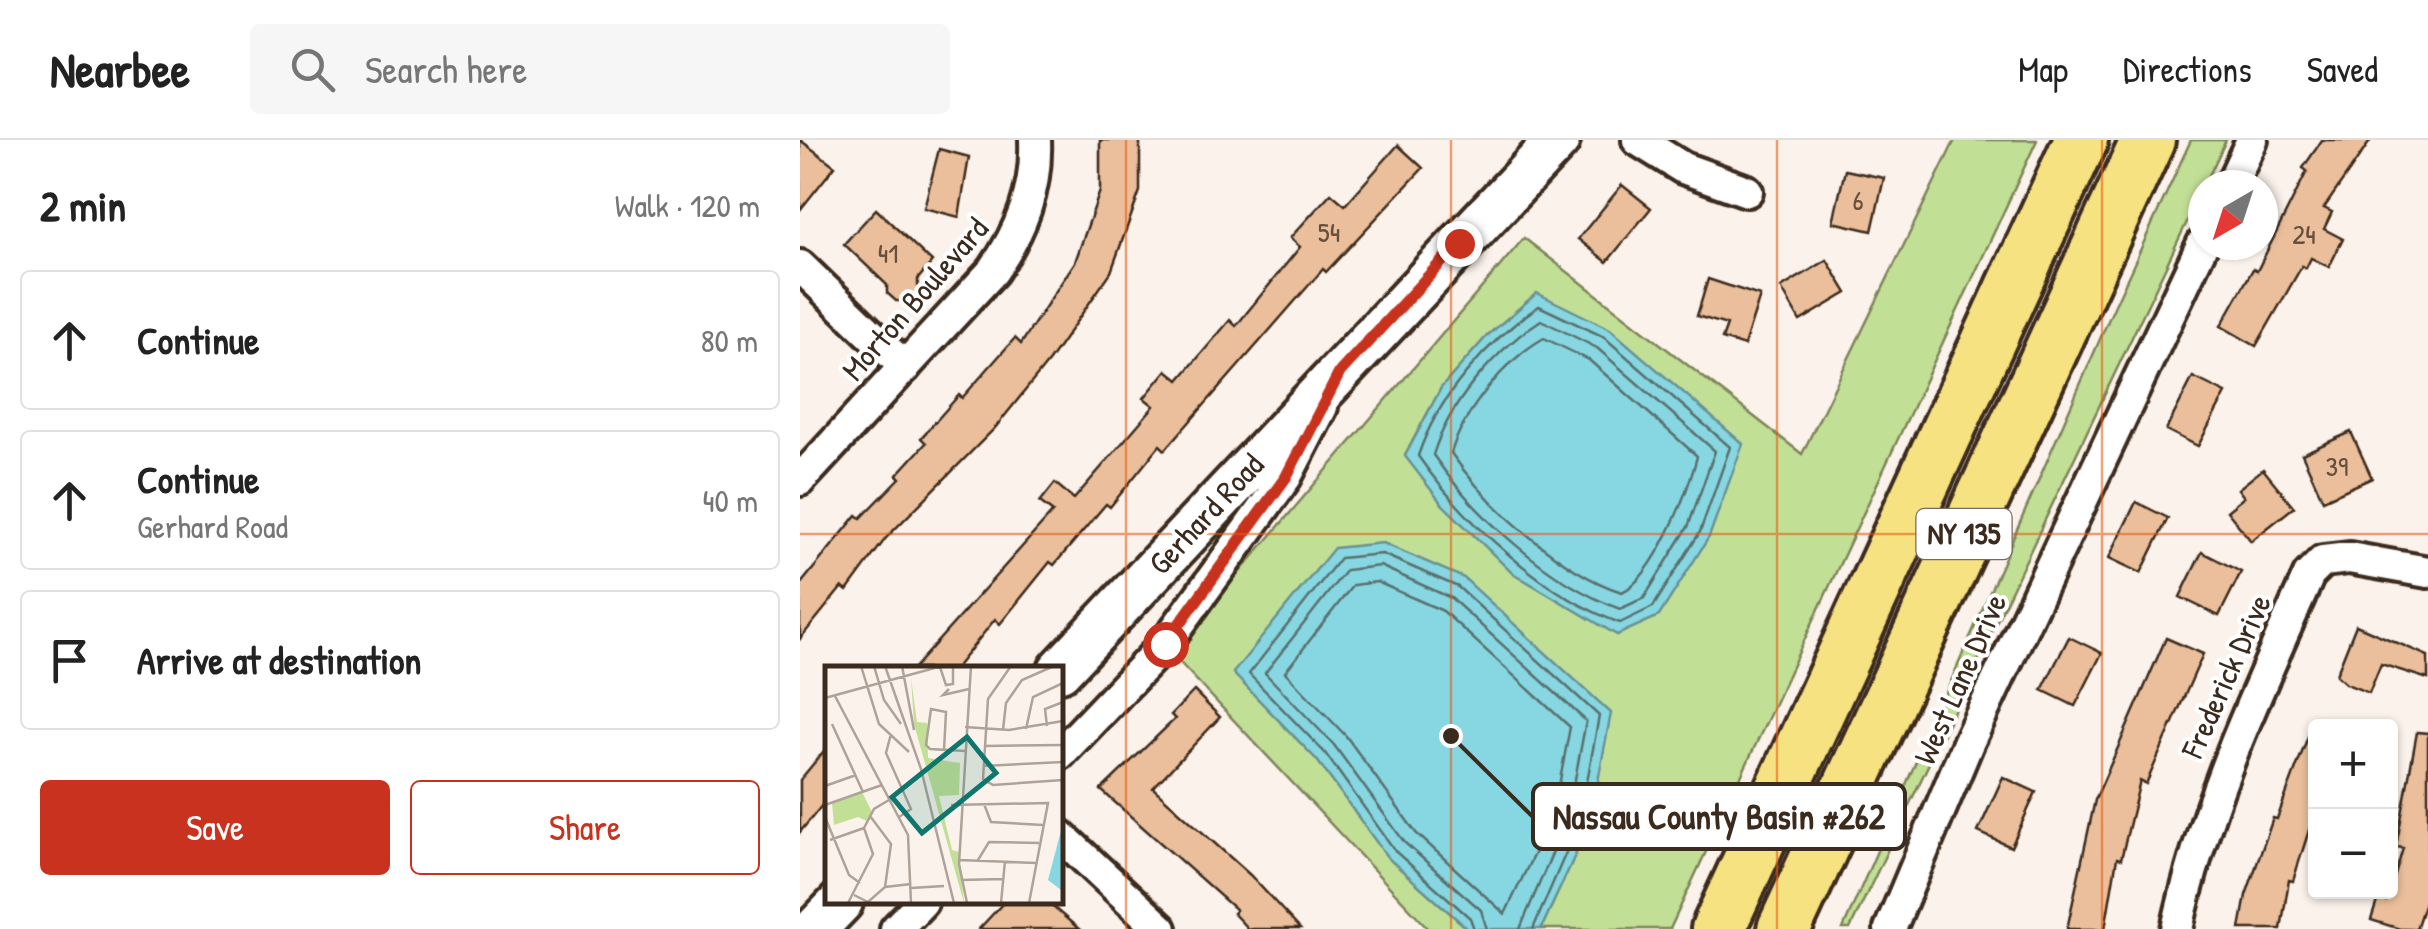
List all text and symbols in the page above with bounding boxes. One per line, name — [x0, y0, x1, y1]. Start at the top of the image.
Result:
search box — [250, 24, 950, 114]
text: Nearbee — [50, 37, 190, 102]
icon: search — [285, 42, 340, 97]
text: Search here — [365, 43, 527, 95]
text: Map — [2018, 46, 2068, 93]
text: Directions — [2123, 46, 2252, 93]
text: Saved — [2307, 46, 2378, 93]
north arrow — [2188, 170, 2278, 260]
text: 2 min — [40, 177, 126, 234]
house number: 6 — [1852, 181, 1864, 219]
text: Walk · 120 m — [615, 184, 760, 227]
street label: Morton Boulevard — [832, 208, 998, 389]
house number: 54 — [1318, 213, 1340, 251]
house number: 24 — [2292, 215, 2316, 253]
route end — [1437, 221, 1483, 267]
house number: 41 — [878, 234, 898, 272]
icon: ahead — [42, 313, 97, 368]
text: Continue — [137, 314, 259, 366]
text: 80 m — [701, 319, 758, 362]
street label: Gerhard Road — [1138, 444, 1273, 584]
house number: 39 — [2326, 447, 2348, 485]
text: Continue — [137, 453, 259, 505]
icon: ahead — [42, 473, 97, 528]
text: 40 m — [703, 479, 758, 522]
text: Gerhard Road — [137, 505, 288, 548]
road number: NY 135 — [1916, 509, 2012, 559]
street label: West Lane Drive — [1903, 587, 2016, 771]
street label: Frederick Drive — [2170, 587, 2281, 765]
route start — [1143, 622, 1189, 668]
icon: arrive — [42, 633, 97, 688]
text: Arrive at destination — [137, 634, 421, 686]
inset map — [825, 666, 1062, 904]
map controls — [2308, 719, 2398, 899]
button: + — [2308, 719, 2398, 809]
button: Save — [40, 780, 390, 875]
button: Share — [410, 780, 760, 875]
callout: Nassau County Basin #262 — [1533, 784, 1905, 849]
text: Nassau County Basin #262 — [1553, 793, 1886, 841]
button: − — [2308, 809, 2398, 899]

